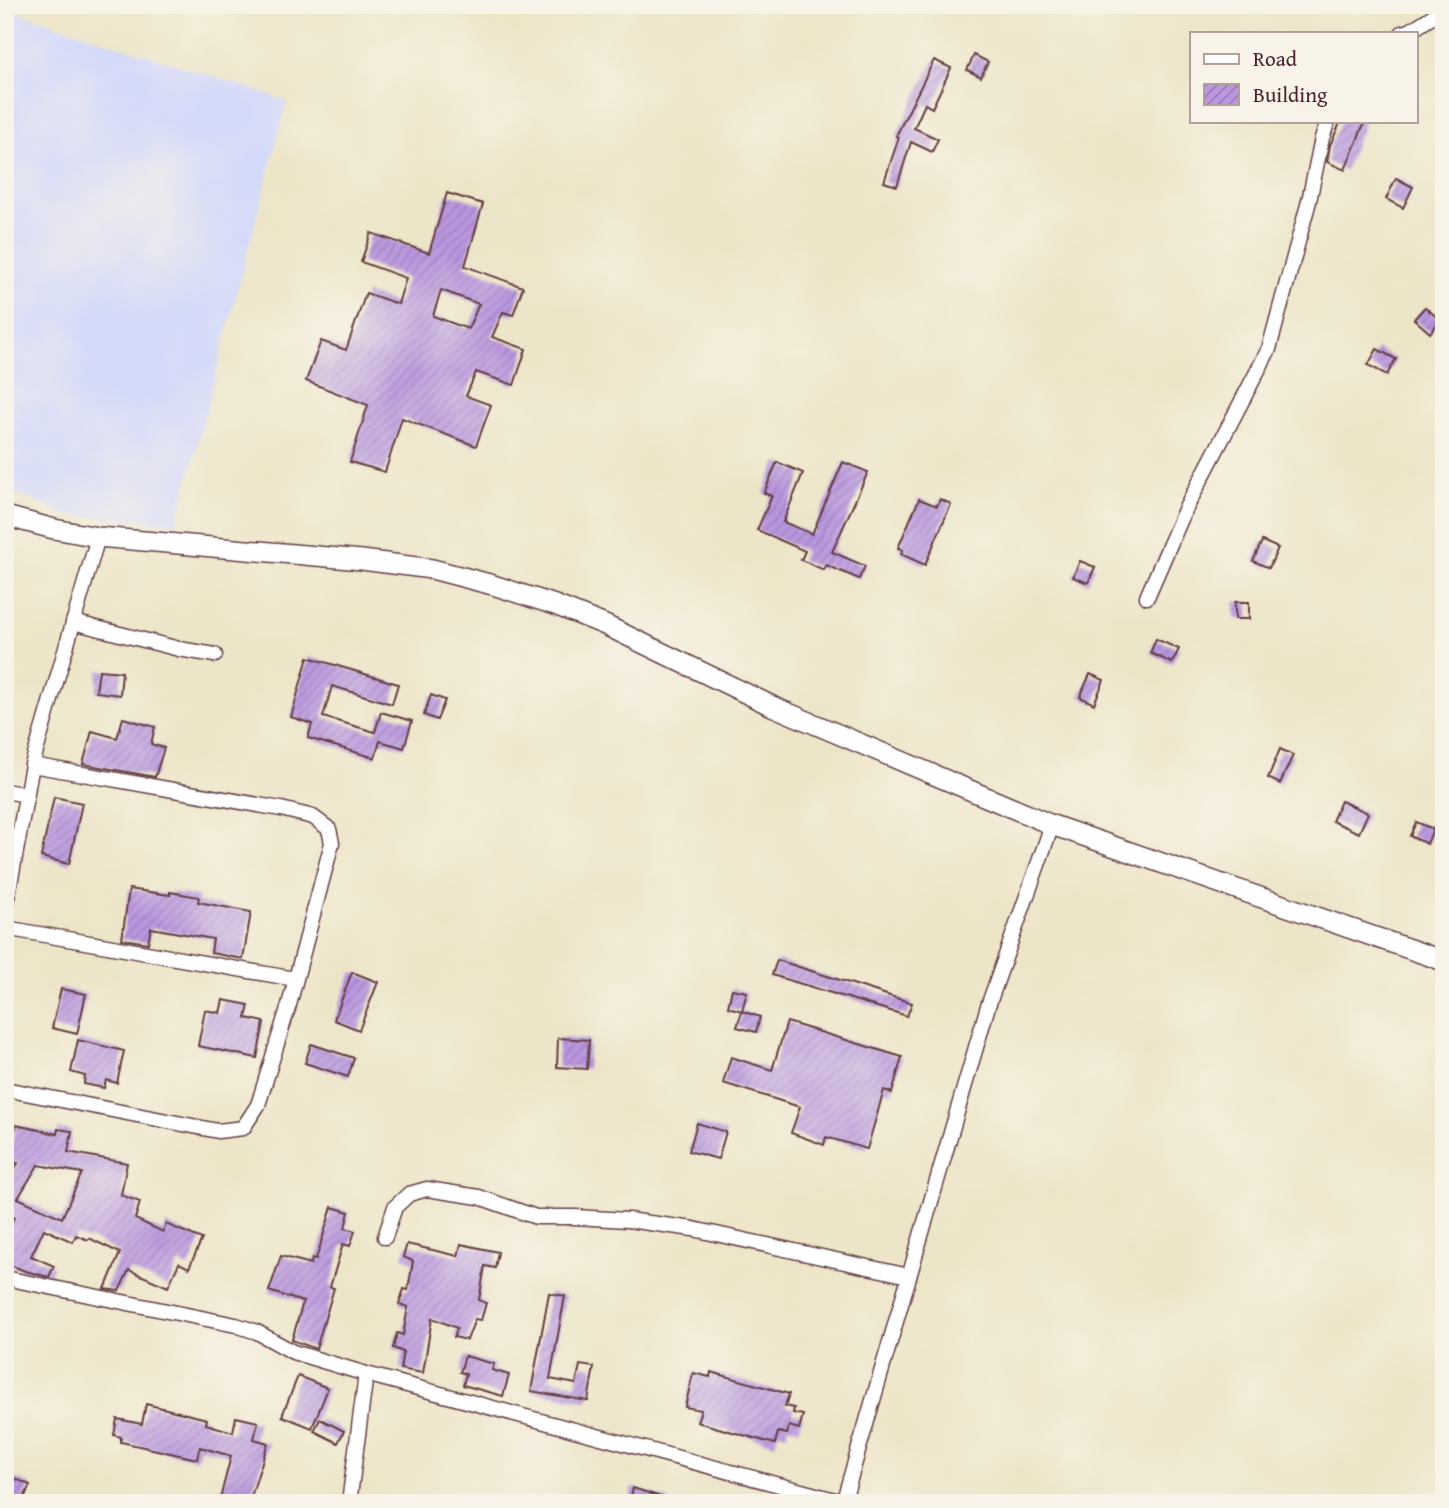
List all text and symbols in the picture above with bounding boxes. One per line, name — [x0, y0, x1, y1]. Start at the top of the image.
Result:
legend — [1190, 32, 1418, 122]
text: Road — [1253, 43, 1298, 74]
text: Building — [1253, 79, 1328, 110]

